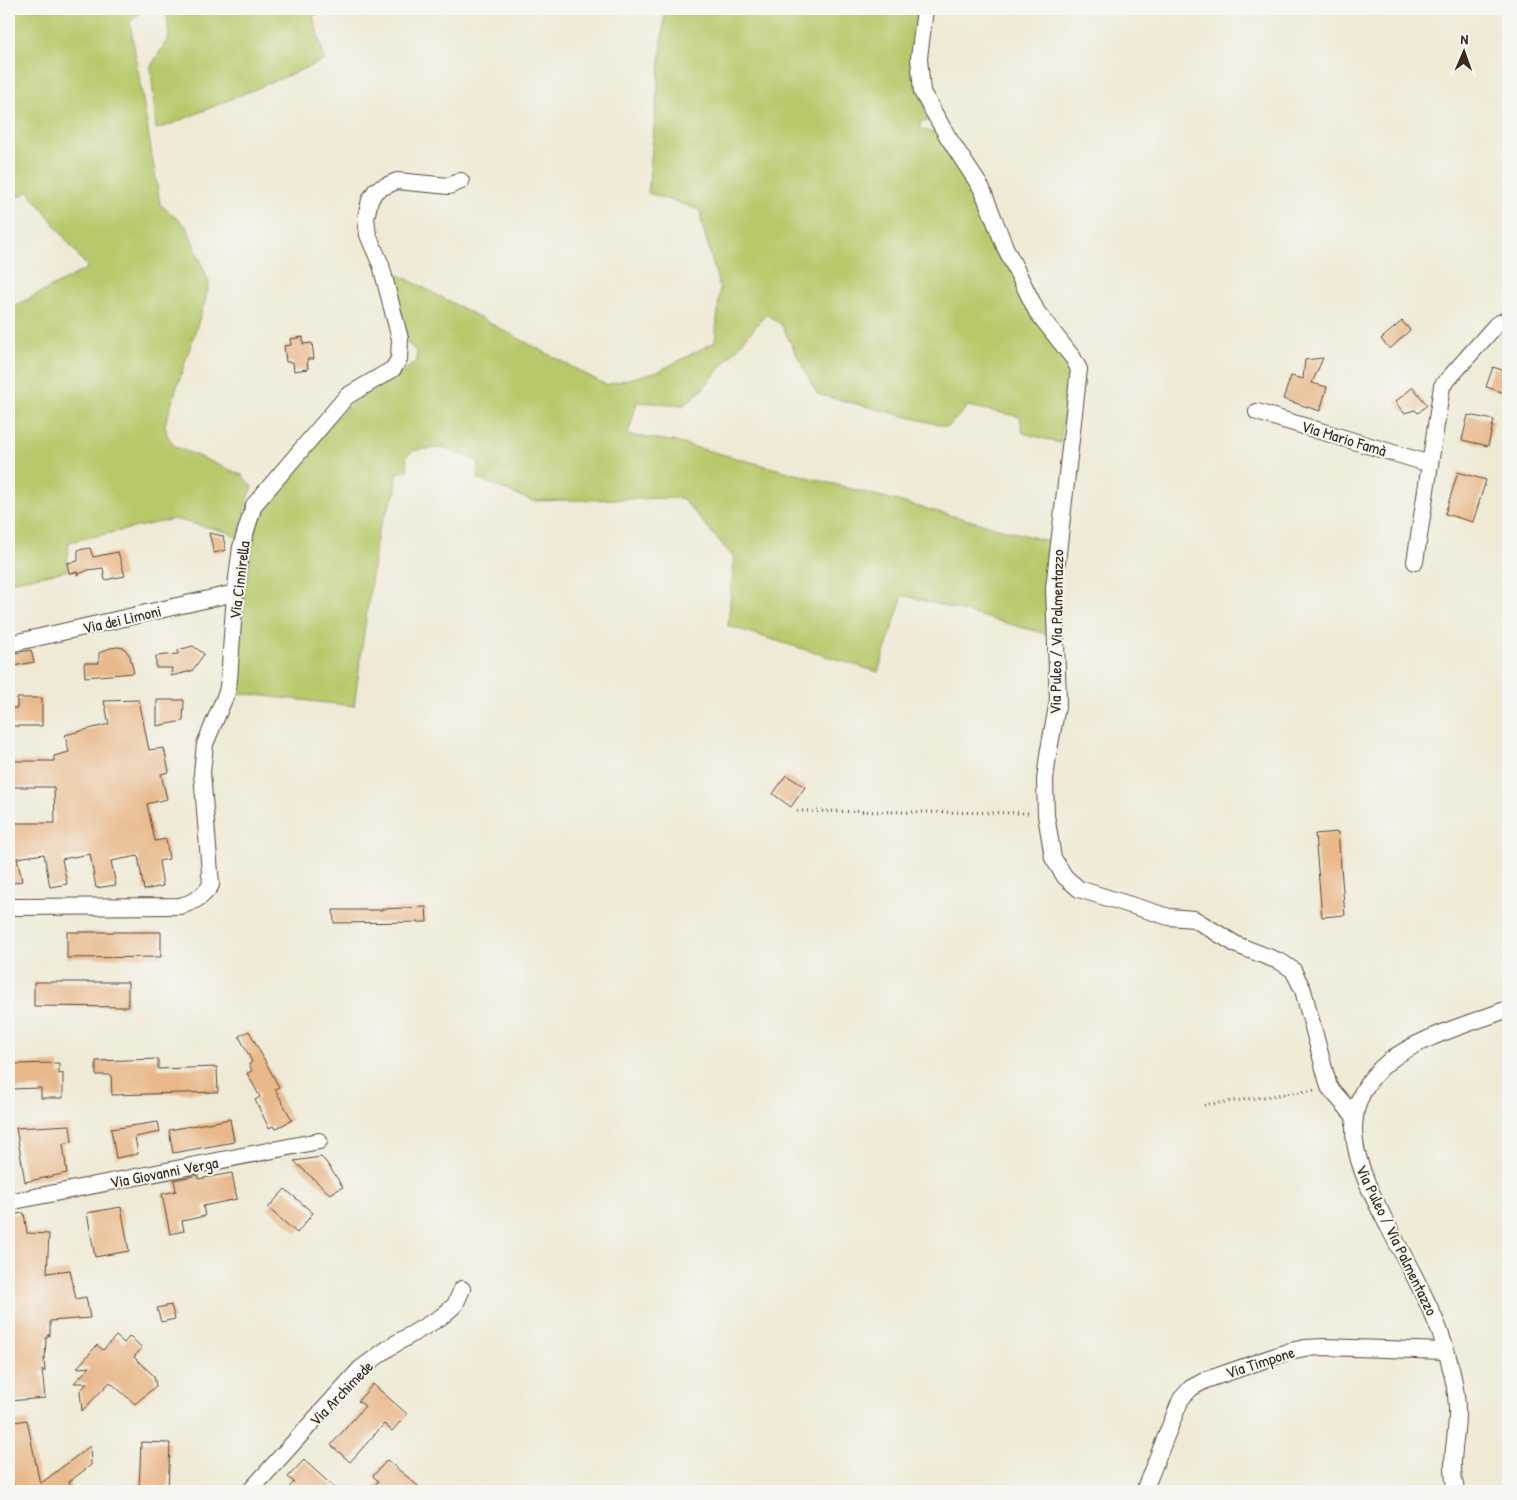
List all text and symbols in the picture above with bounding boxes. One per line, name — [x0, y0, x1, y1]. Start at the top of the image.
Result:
north arrow — [1440, 28, 1490, 78]
text: N — [1460, 29, 1469, 48]
street label: Via Mario Famà — [1299, 415, 1389, 461]
street label: Via Cinnirella — [223, 540, 255, 620]
street label: Via Puleo / Via Palmentazzo — [1044, 549, 1068, 715]
street label: Via dei Limoni — [81, 599, 163, 639]
street label: Via Giovanni Verga — [108, 1151, 220, 1193]
street label: Via Puleo / Via Palmentazzo — [1351, 1161, 1443, 1319]
street label: Via Timpone — [1223, 1340, 1298, 1383]
street label: Via Archimede — [304, 1355, 378, 1430]

